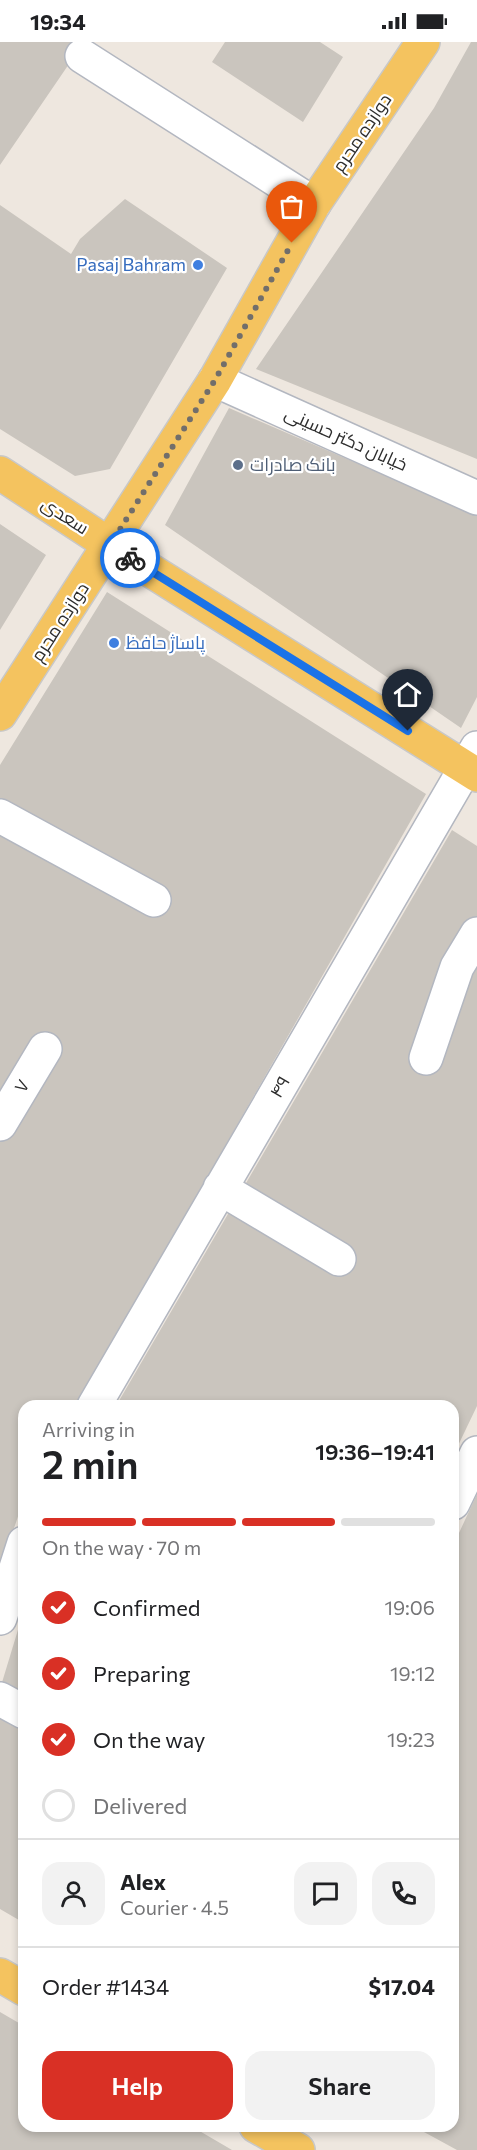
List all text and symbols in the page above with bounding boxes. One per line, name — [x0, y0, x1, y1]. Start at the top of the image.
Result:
text: 19:34 — [30, 8, 86, 35]
street label: دوازده محرم — [327, 89, 397, 177]
pin — [266, 181, 317, 243]
icon: bag — [275, 190, 308, 223]
place label: Pasaj Bahram — [76, 253, 186, 275]
marker: Pasaj Bahram — [191, 258, 205, 272]
street label: خیابان دکتر حسینی — [281, 401, 411, 476]
place label: بانک صادرات — [250, 453, 336, 476]
marker: بانک صادرات — [231, 458, 245, 472]
street label: سعدی — [37, 492, 93, 539]
courier — [100, 528, 160, 588]
icon: bike — [114, 542, 147, 575]
street label: دوازده محرم — [25, 578, 95, 666]
place label: پاساژ حافظ — [126, 631, 205, 655]
marker: پاساژ حافظ — [107, 636, 121, 650]
pin — [382, 669, 433, 731]
icon: home — [391, 678, 424, 711]
street label: ۴۹ — [264, 1072, 294, 1101]
street label: ۷ — [9, 1075, 33, 1096]
text: Arriving in — [42, 1417, 135, 1441]
text: 19:36–19:41 — [315, 1438, 435, 1465]
text: 2 min — [42, 1439, 139, 1487]
text: On the way · 70 m — [42, 1535, 201, 1559]
icon: check — [42, 1591, 75, 1624]
text: Confirmed — [93, 1594, 200, 1621]
text: 19:06 — [384, 1595, 435, 1619]
icon: check — [42, 1657, 75, 1690]
text: Preparing — [93, 1660, 190, 1687]
text: 19:12 — [390, 1661, 435, 1685]
icon: check — [42, 1723, 75, 1756]
text: On the way — [93, 1726, 205, 1753]
text: 19:23 — [387, 1727, 435, 1751]
text: Delivered — [93, 1792, 187, 1819]
button: person — [42, 1862, 105, 1925]
button: chat — [294, 1862, 357, 1925]
button: phone — [372, 1862, 435, 1925]
text: Alex — [120, 1868, 166, 1895]
text: Courier · 4.5 — [120, 1895, 229, 1919]
text: Order #1434 — [42, 1973, 169, 2000]
text: $17.04 — [368, 1973, 435, 2000]
button: Help — [42, 2051, 233, 2120]
button: Share — [245, 2051, 435, 2120]

